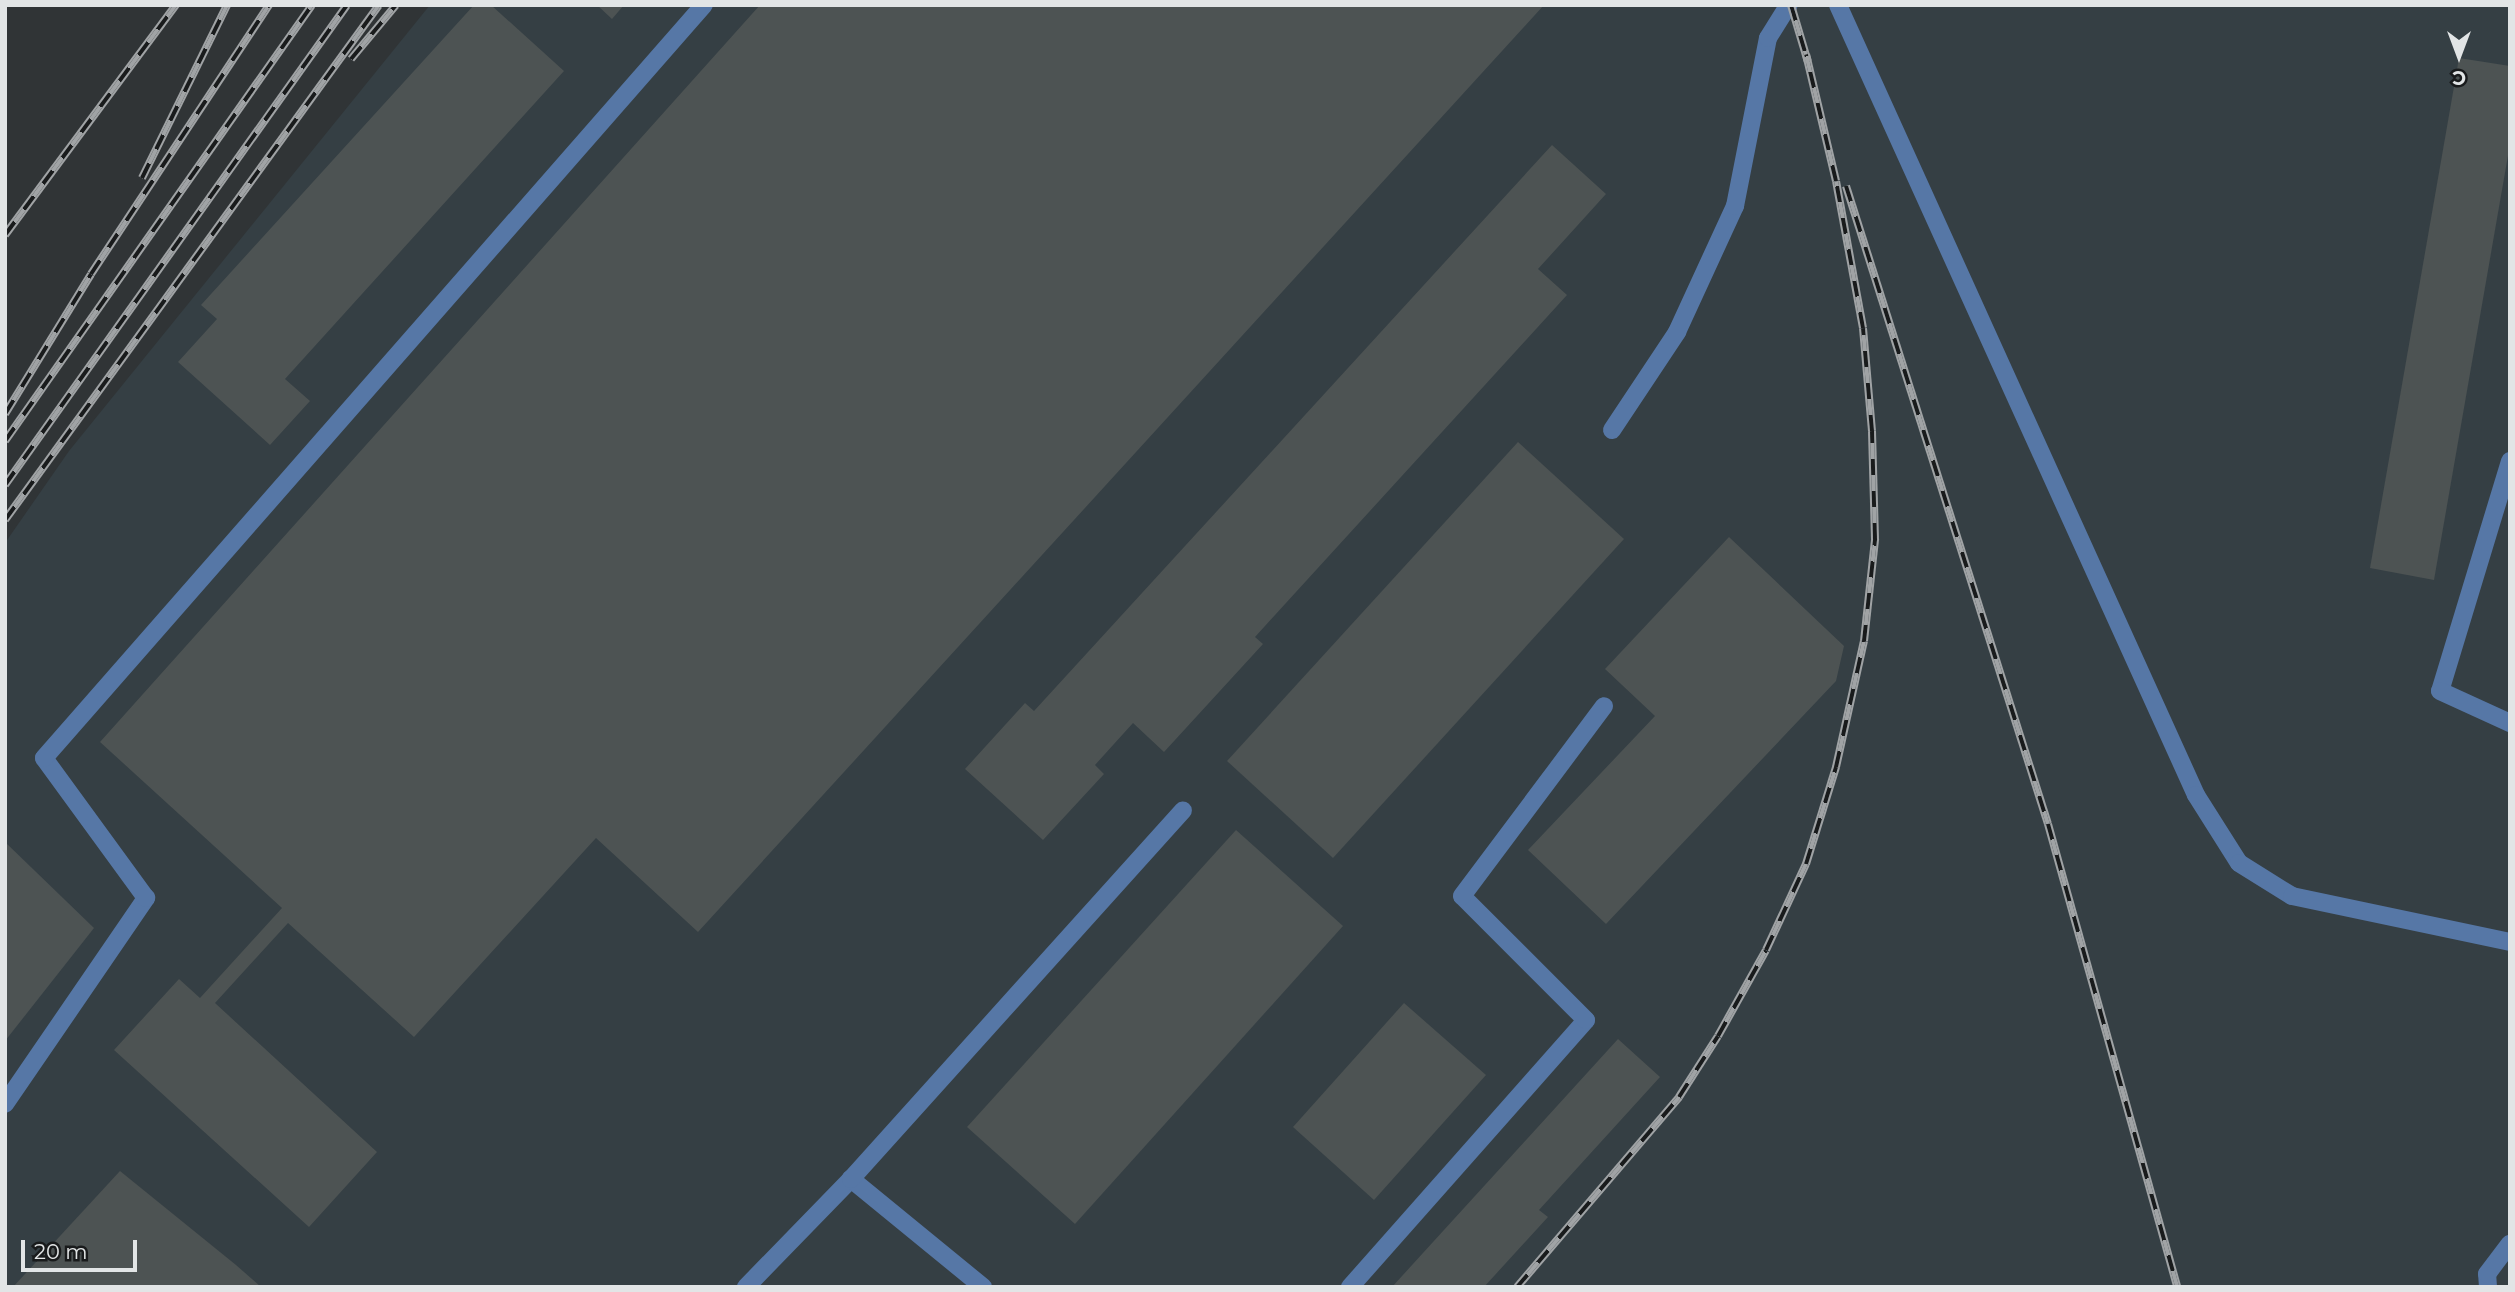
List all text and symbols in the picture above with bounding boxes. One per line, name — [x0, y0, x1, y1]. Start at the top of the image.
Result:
north arrow — [2424, 21, 2494, 91]
text: С — [2452, 66, 2466, 89]
scale bar — [24, 1226, 140, 1270]
text: 20 m — [34, 1239, 88, 1264]

